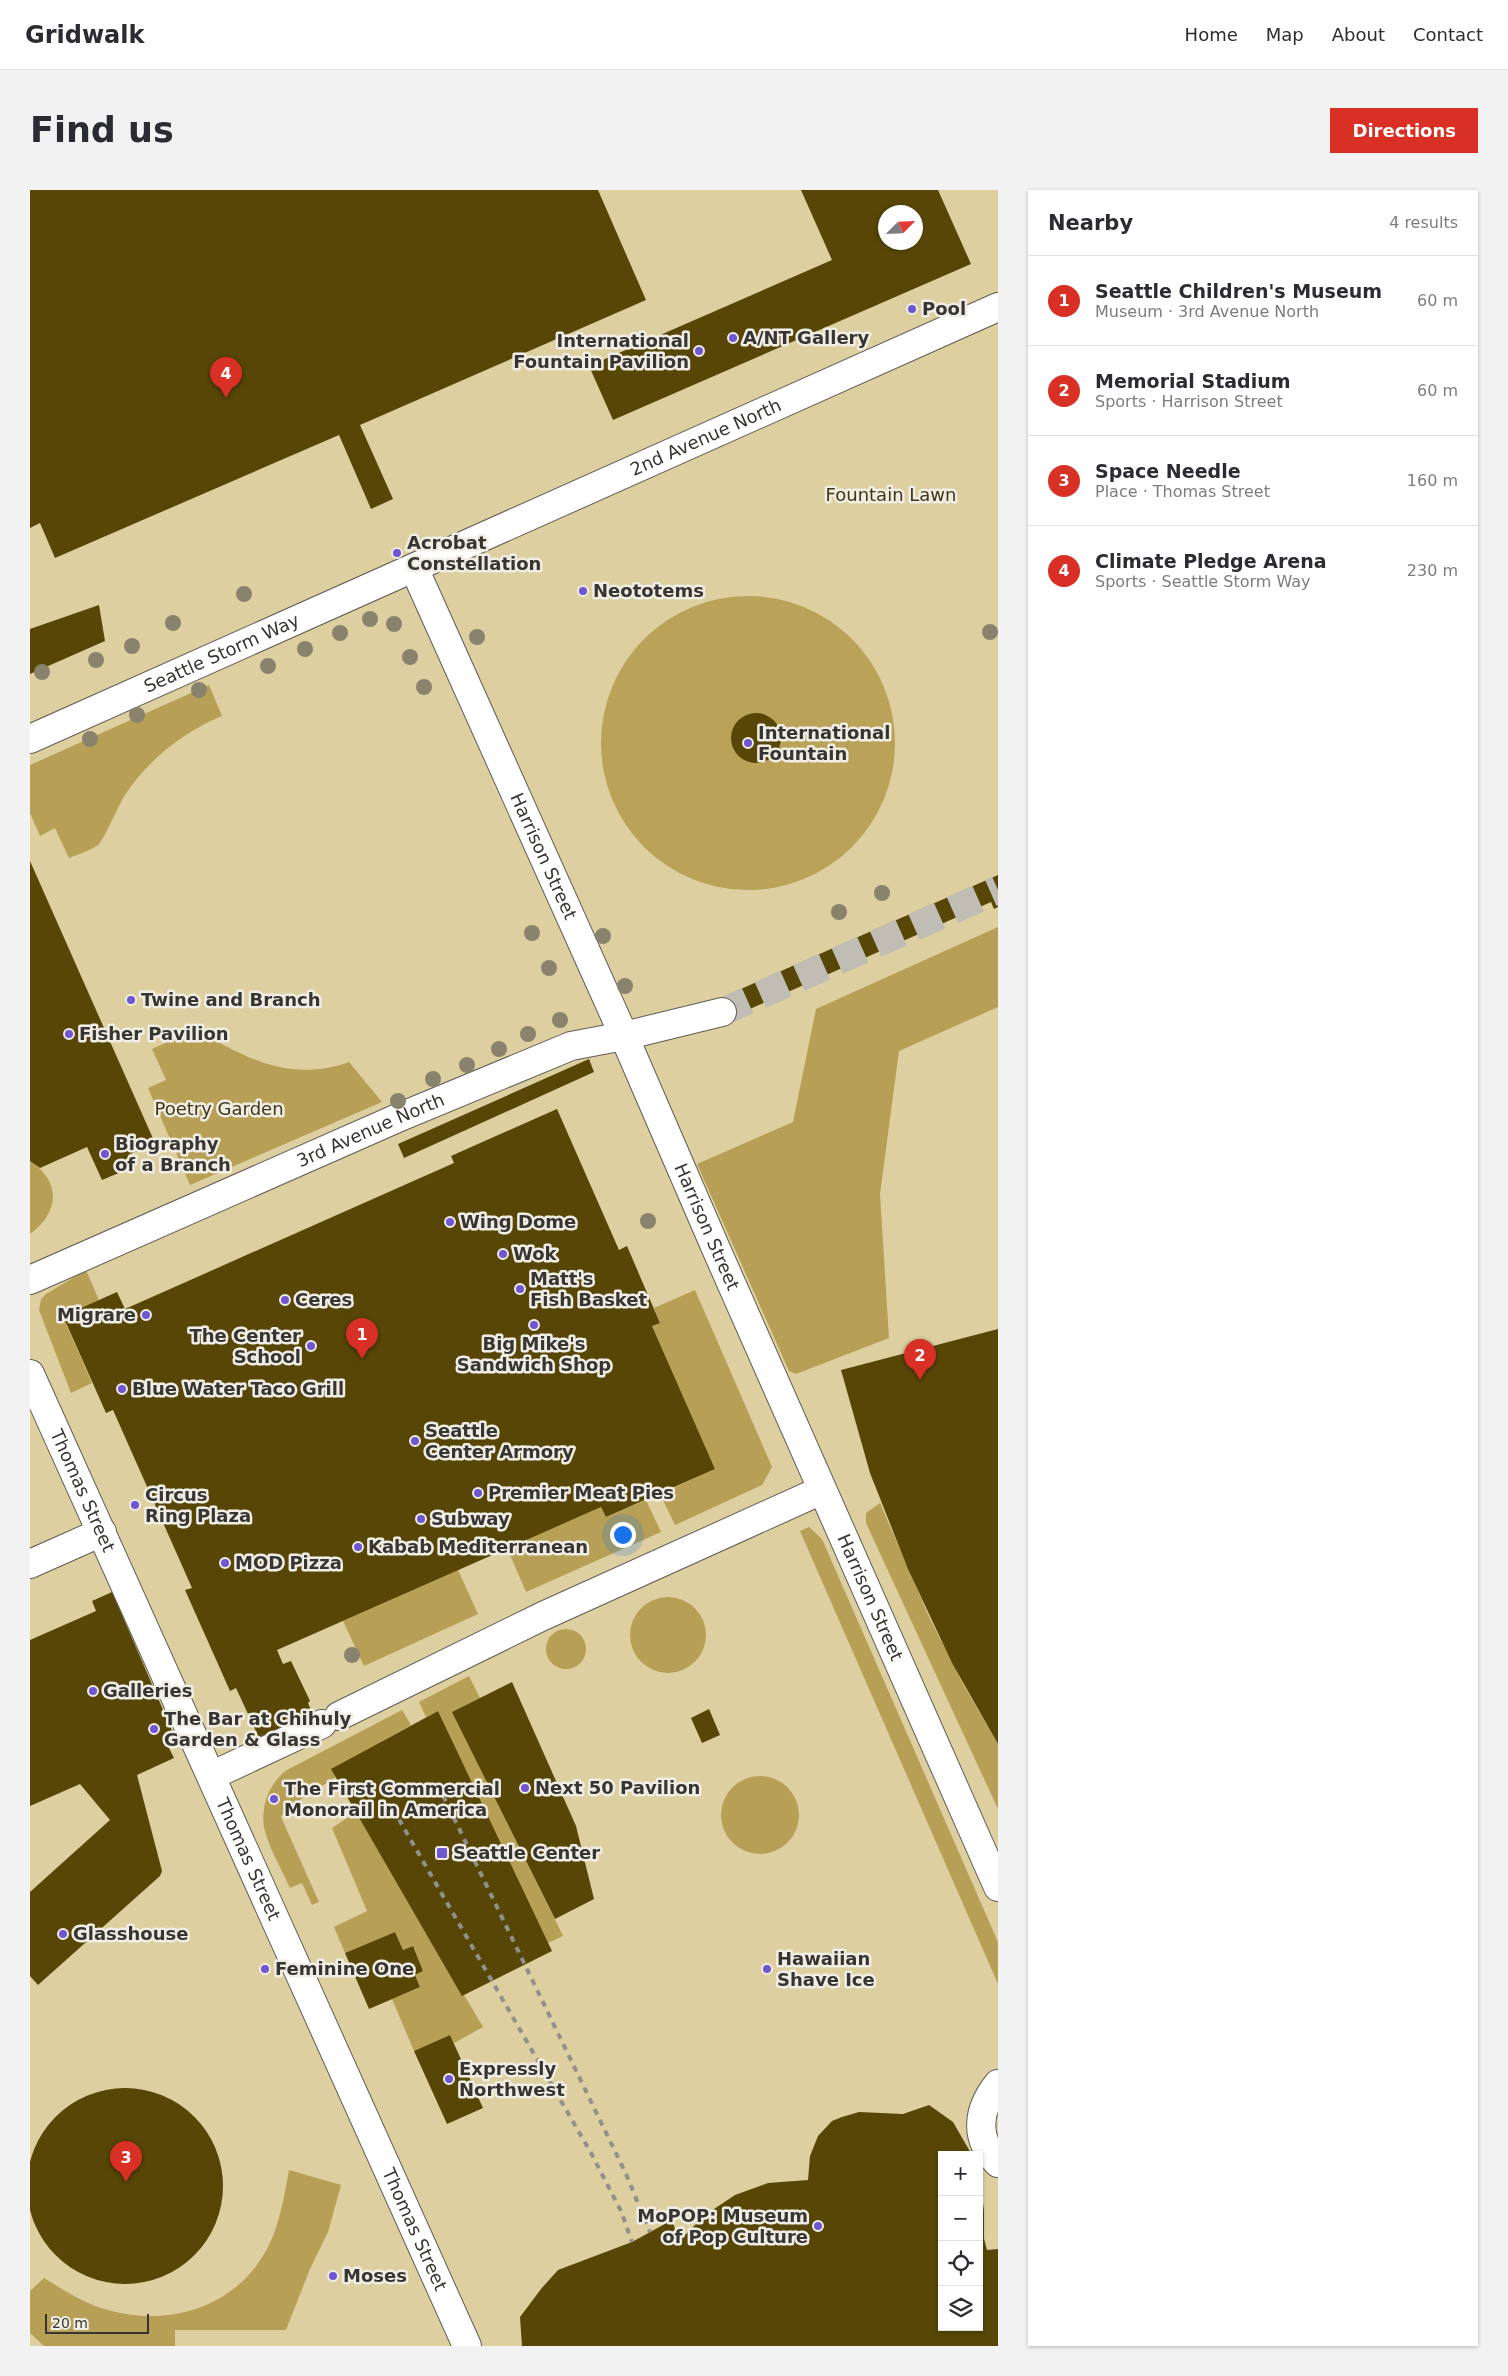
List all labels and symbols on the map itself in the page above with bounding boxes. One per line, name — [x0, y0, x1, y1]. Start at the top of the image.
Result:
north arrow — [878, 205, 923, 250]
place label: Pool — [922, 298, 966, 319]
marker: Pool — [906, 303, 918, 315]
place label: A/NT Gallery — [743, 327, 869, 348]
place label: International Fountain Pavilion — [513, 330, 689, 372]
marker: A/NT Gallery — [727, 332, 739, 344]
marker: International Fountain Pavilion — [693, 345, 705, 357]
pin: 4 — [210, 357, 242, 398]
street label: 2nd Avenue North — [627, 394, 784, 480]
park label: Fountain Lawn — [826, 484, 956, 505]
place label: Acrobat Constellation — [407, 532, 541, 574]
marker: Acrobat Constellation — [391, 547, 403, 559]
place label: Neototems — [593, 580, 704, 601]
marker: Neototems — [577, 585, 589, 597]
street label: Seattle Storm Way — [141, 609, 303, 697]
place label: International Fountain — [758, 722, 890, 764]
marker: International Fountain — [742, 737, 754, 749]
street label: Harrison Street — [506, 790, 581, 923]
place label: Twine and Branch — [141, 989, 321, 1010]
marker: Twine and Branch — [125, 994, 137, 1006]
place label: Fisher Pavilion — [79, 1023, 229, 1044]
marker: Fisher Pavilion — [63, 1028, 75, 1040]
street label: 3rd Avenue North — [293, 1089, 447, 1171]
park label: Poetry Garden — [154, 1098, 284, 1119]
place label: Biography of a Branch — [115, 1133, 231, 1175]
marker: Biography of a Branch — [99, 1148, 111, 1160]
street label: Harrison Street — [670, 1160, 744, 1293]
place label: Wing Dome — [460, 1211, 576, 1232]
marker: Wing Dome — [444, 1216, 456, 1228]
place label: Wok — [513, 1243, 558, 1264]
marker: Wok — [497, 1248, 509, 1260]
place label: Matt's Fish Basket — [530, 1268, 648, 1310]
marker: Matt's Fish Basket — [514, 1283, 526, 1295]
place label: Ceres — [295, 1289, 352, 1310]
marker: Ceres — [279, 1294, 291, 1306]
place label: Migrare — [57, 1304, 136, 1325]
marker: Migrare — [140, 1309, 152, 1321]
pin: 1 — [346, 1318, 378, 1359]
marker: Big Mike's Sandwich Shop — [528, 1319, 540, 1331]
place label: The Center School — [190, 1325, 301, 1367]
place label: Big Mike's Sandwich Shop — [457, 1333, 611, 1375]
pin: 2 — [904, 1339, 936, 1380]
marker: The Center School — [305, 1340, 317, 1352]
place label: Blue Water Taco Grill — [132, 1378, 344, 1399]
marker: Blue Water Taco Grill — [116, 1383, 128, 1395]
place label: Seattle Center Armory — [425, 1420, 574, 1462]
street label: Thomas Street — [46, 1425, 120, 1555]
marker: Seattle Center Armory — [409, 1435, 421, 1447]
place label: Premier Meat Pies — [488, 1482, 674, 1503]
place label: Circus Ring Plaza — [145, 1484, 251, 1526]
marker: Premier Meat Pies — [472, 1487, 484, 1499]
marker: Circus Ring Plaza — [129, 1499, 141, 1511]
place label: Subway — [431, 1508, 510, 1529]
marker: Subway — [415, 1513, 427, 1525]
your location — [610, 1522, 636, 1548]
street label: Harrison Street — [833, 1531, 908, 1664]
place label: Kabab Mediterranean — [368, 1536, 588, 1557]
marker: Kabab Mediterranean — [352, 1541, 364, 1553]
place label: MOD Pizza — [235, 1552, 342, 1573]
marker: MOD Pizza — [219, 1557, 231, 1569]
place label: Galleries — [103, 1680, 192, 1701]
marker: Galleries — [87, 1685, 99, 1697]
place label: The Bar at Chihuly Garden & Glass — [164, 1708, 352, 1750]
marker: The Bar at Chihuly Garden & Glass — [148, 1723, 160, 1735]
place label: Next 50 Pavilion — [535, 1777, 700, 1798]
place label: The First Commercial Monorail in America — [284, 1778, 500, 1820]
marker: Next 50 Pavilion — [519, 1782, 531, 1794]
marker: The First Commercial Monorail in America — [268, 1793, 280, 1805]
street label: Thomas Street — [212, 1794, 285, 1923]
place label: Seattle Center — [453, 1842, 600, 1863]
marker: Seattle Center — [435, 1846, 449, 1860]
place label: Glasshouse — [73, 1923, 188, 1944]
marker: Glasshouse — [57, 1928, 69, 1940]
place label: Hawaiian Shave Ice — [777, 1948, 875, 1990]
place label: Feminine One — [275, 1958, 414, 1979]
marker: Feminine One — [259, 1963, 271, 1975]
marker: Hawaiian Shave Ice — [761, 1963, 773, 1975]
place label: Expressly Northwest — [459, 2058, 565, 2100]
marker: Expressly Northwest — [443, 2073, 455, 2085]
pin: 3 — [110, 2141, 142, 2182]
street label: Thomas Street — [378, 2164, 452, 2294]
place label: MoPOP: Museum of Pop Culture — [637, 2205, 808, 2247]
marker: MoPOP: Museum of Pop Culture — [812, 2220, 824, 2232]
place label: Moses — [343, 2265, 407, 2286]
marker: Moses — [327, 2270, 339, 2282]
scale bar — [45, 2311, 149, 2334]

